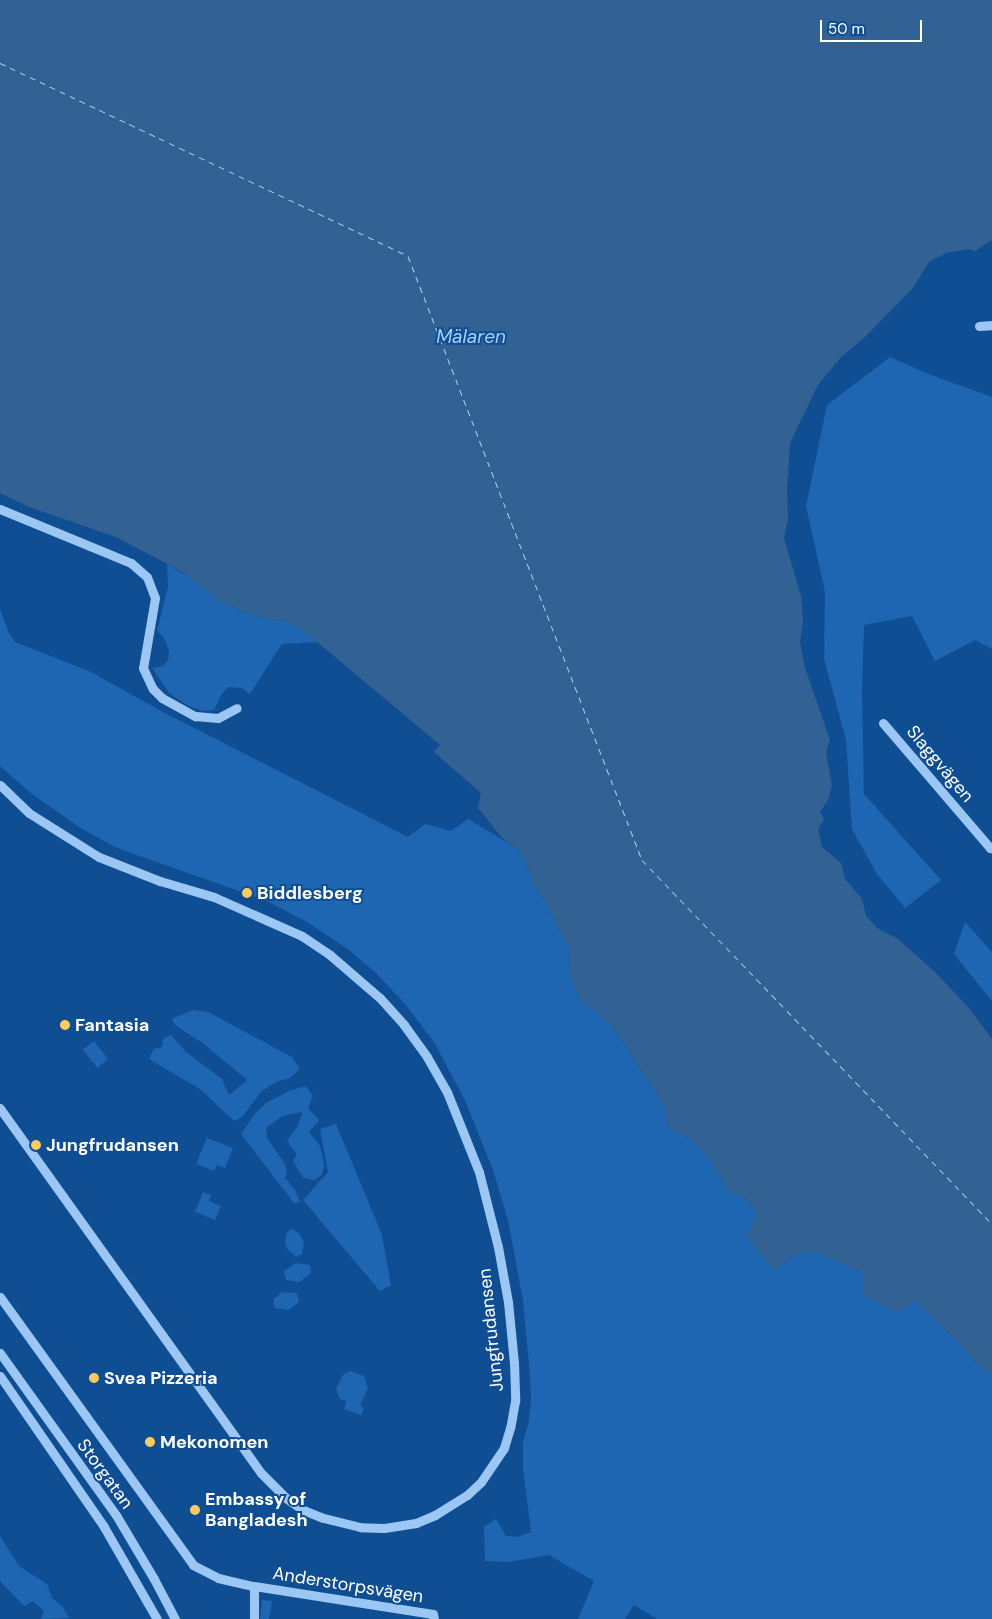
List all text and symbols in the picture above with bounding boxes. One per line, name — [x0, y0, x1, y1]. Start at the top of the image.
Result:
scale bar — [822, 10, 924, 42]
text: 50 m — [828, 19, 865, 39]
water label: Mälaren — [436, 326, 506, 348]
street label: Slaggvägen — [902, 721, 978, 807]
place label: Biddlesberg — [257, 882, 363, 904]
marker: Biddlesberg — [241, 887, 253, 899]
place label: Fantasia — [75, 1014, 149, 1036]
marker: Fantasia — [59, 1019, 71, 1031]
place label: Jungfrudansen — [46, 1134, 179, 1156]
marker: Jungfrudansen — [30, 1139, 42, 1151]
street label: Jungfrudansen — [474, 1267, 508, 1393]
place label: Svea Pizzeria — [104, 1367, 218, 1389]
marker: Svea Pizzeria — [88, 1372, 100, 1384]
place label: Mekonomen — [160, 1431, 268, 1453]
street label: Storgatan — [72, 1435, 138, 1513]
marker: Mekonomen — [144, 1436, 156, 1448]
place label: Embassy of Bangladesh — [205, 1489, 308, 1532]
marker: Embassy of Bangladesh — [189, 1504, 201, 1516]
street label: Anderstorpsvägen — [271, 1562, 425, 1608]

